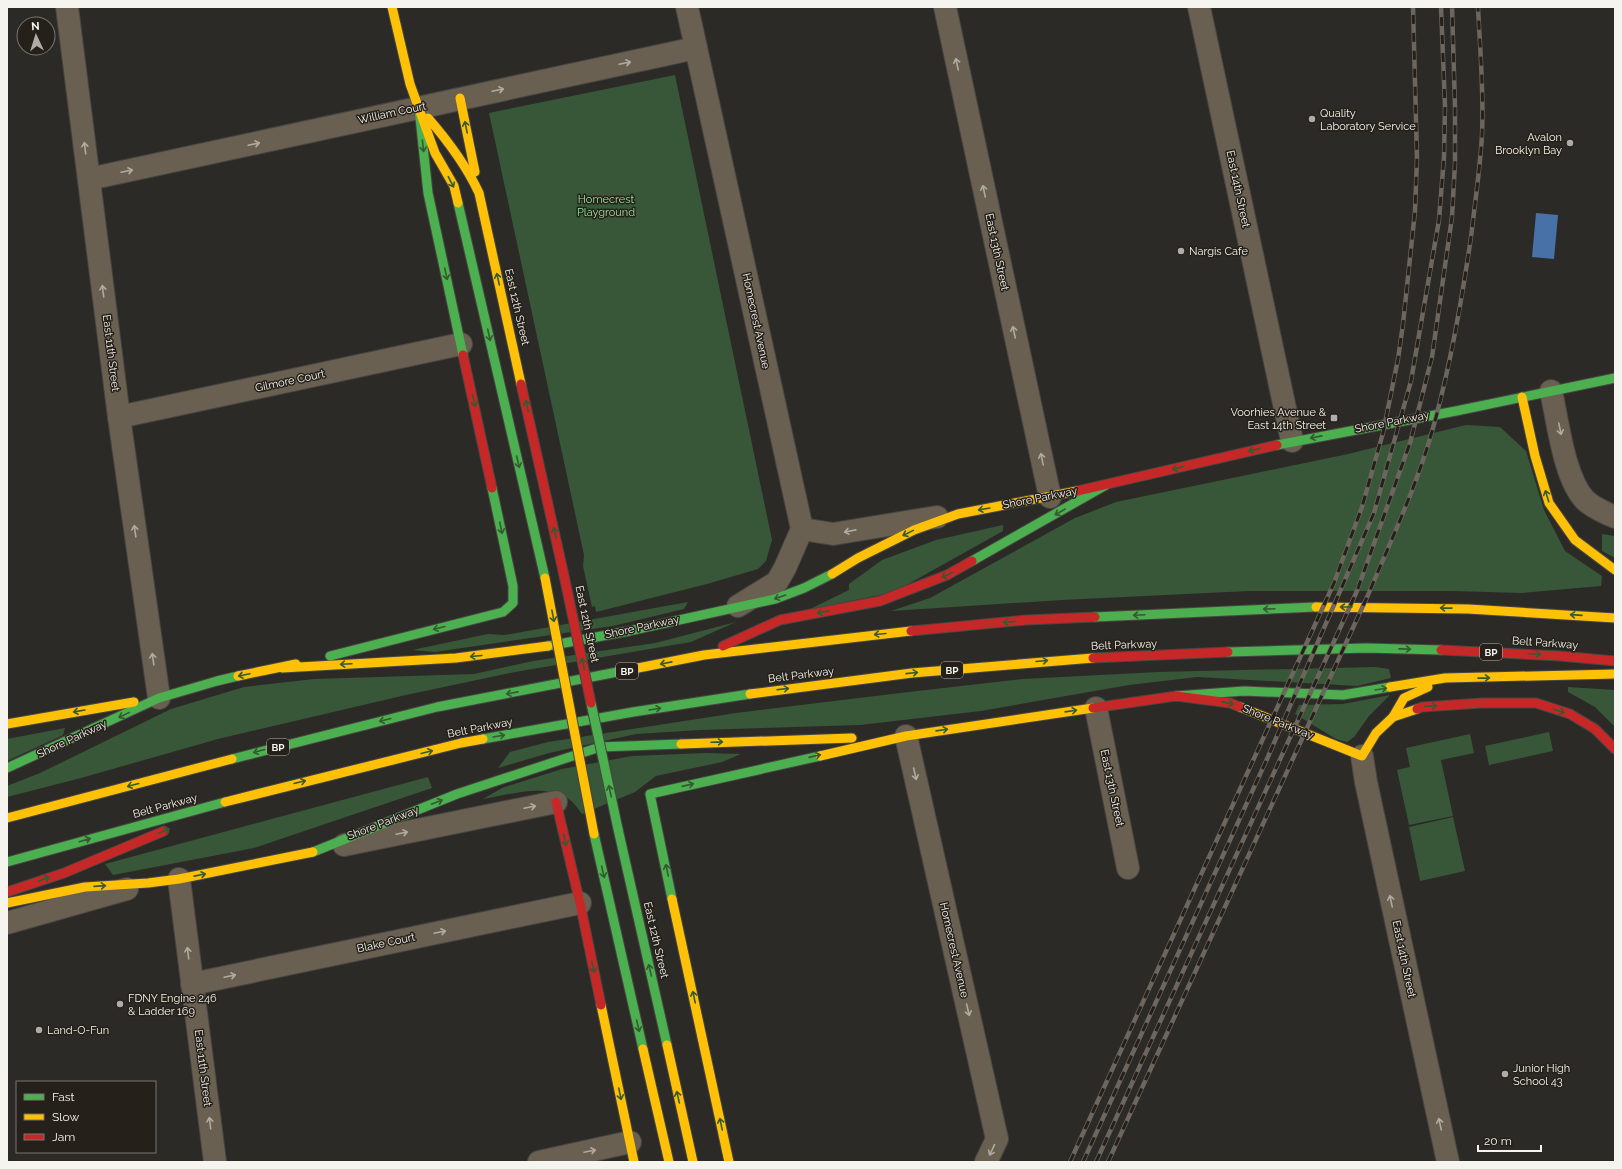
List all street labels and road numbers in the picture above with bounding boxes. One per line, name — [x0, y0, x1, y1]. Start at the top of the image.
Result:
street label: William Court — [357, 99, 428, 127]
street label: East 14th Street — [1223, 149, 1253, 229]
street label: East 13th Street — [982, 212, 1012, 292]
street label: East 12th Street — [502, 267, 532, 347]
street label: Homecrest Avenue — [740, 272, 773, 370]
street label: East 11th Street — [100, 314, 122, 392]
street label: Gilmore Court — [254, 367, 326, 395]
street label: Shore Parkway — [1354, 408, 1430, 436]
street label: Shore Parkway — [1002, 484, 1078, 512]
street label: East 12th Street — [573, 584, 602, 664]
street label: Shore Parkway — [604, 613, 680, 641]
street label: Belt Parkway — [1511, 634, 1579, 652]
street label: Belt Parkway — [1091, 637, 1157, 653]
road number: BP — [1480, 644, 1502, 660]
road number: BP — [941, 662, 963, 678]
road number: BP — [616, 663, 638, 679]
street label: Belt Parkway — [767, 665, 835, 685]
street label: Shore Parkway — [1240, 702, 1316, 742]
street label: Belt Parkway — [446, 715, 514, 741]
street label: Shore Parkway — [35, 717, 109, 761]
road number: BP — [267, 739, 289, 755]
street label: East 13th Street — [1097, 748, 1127, 828]
street label: Belt Parkway — [131, 791, 199, 821]
street label: Shore Parkway — [345, 803, 421, 843]
street label: East 12th Street — [641, 900, 671, 980]
street label: Homecrest Avenue — [937, 901, 971, 999]
street label: East 14th Street — [1389, 919, 1419, 999]
street label: Blake Court — [356, 930, 417, 956]
street label: East 11th Street — [192, 1029, 214, 1107]

